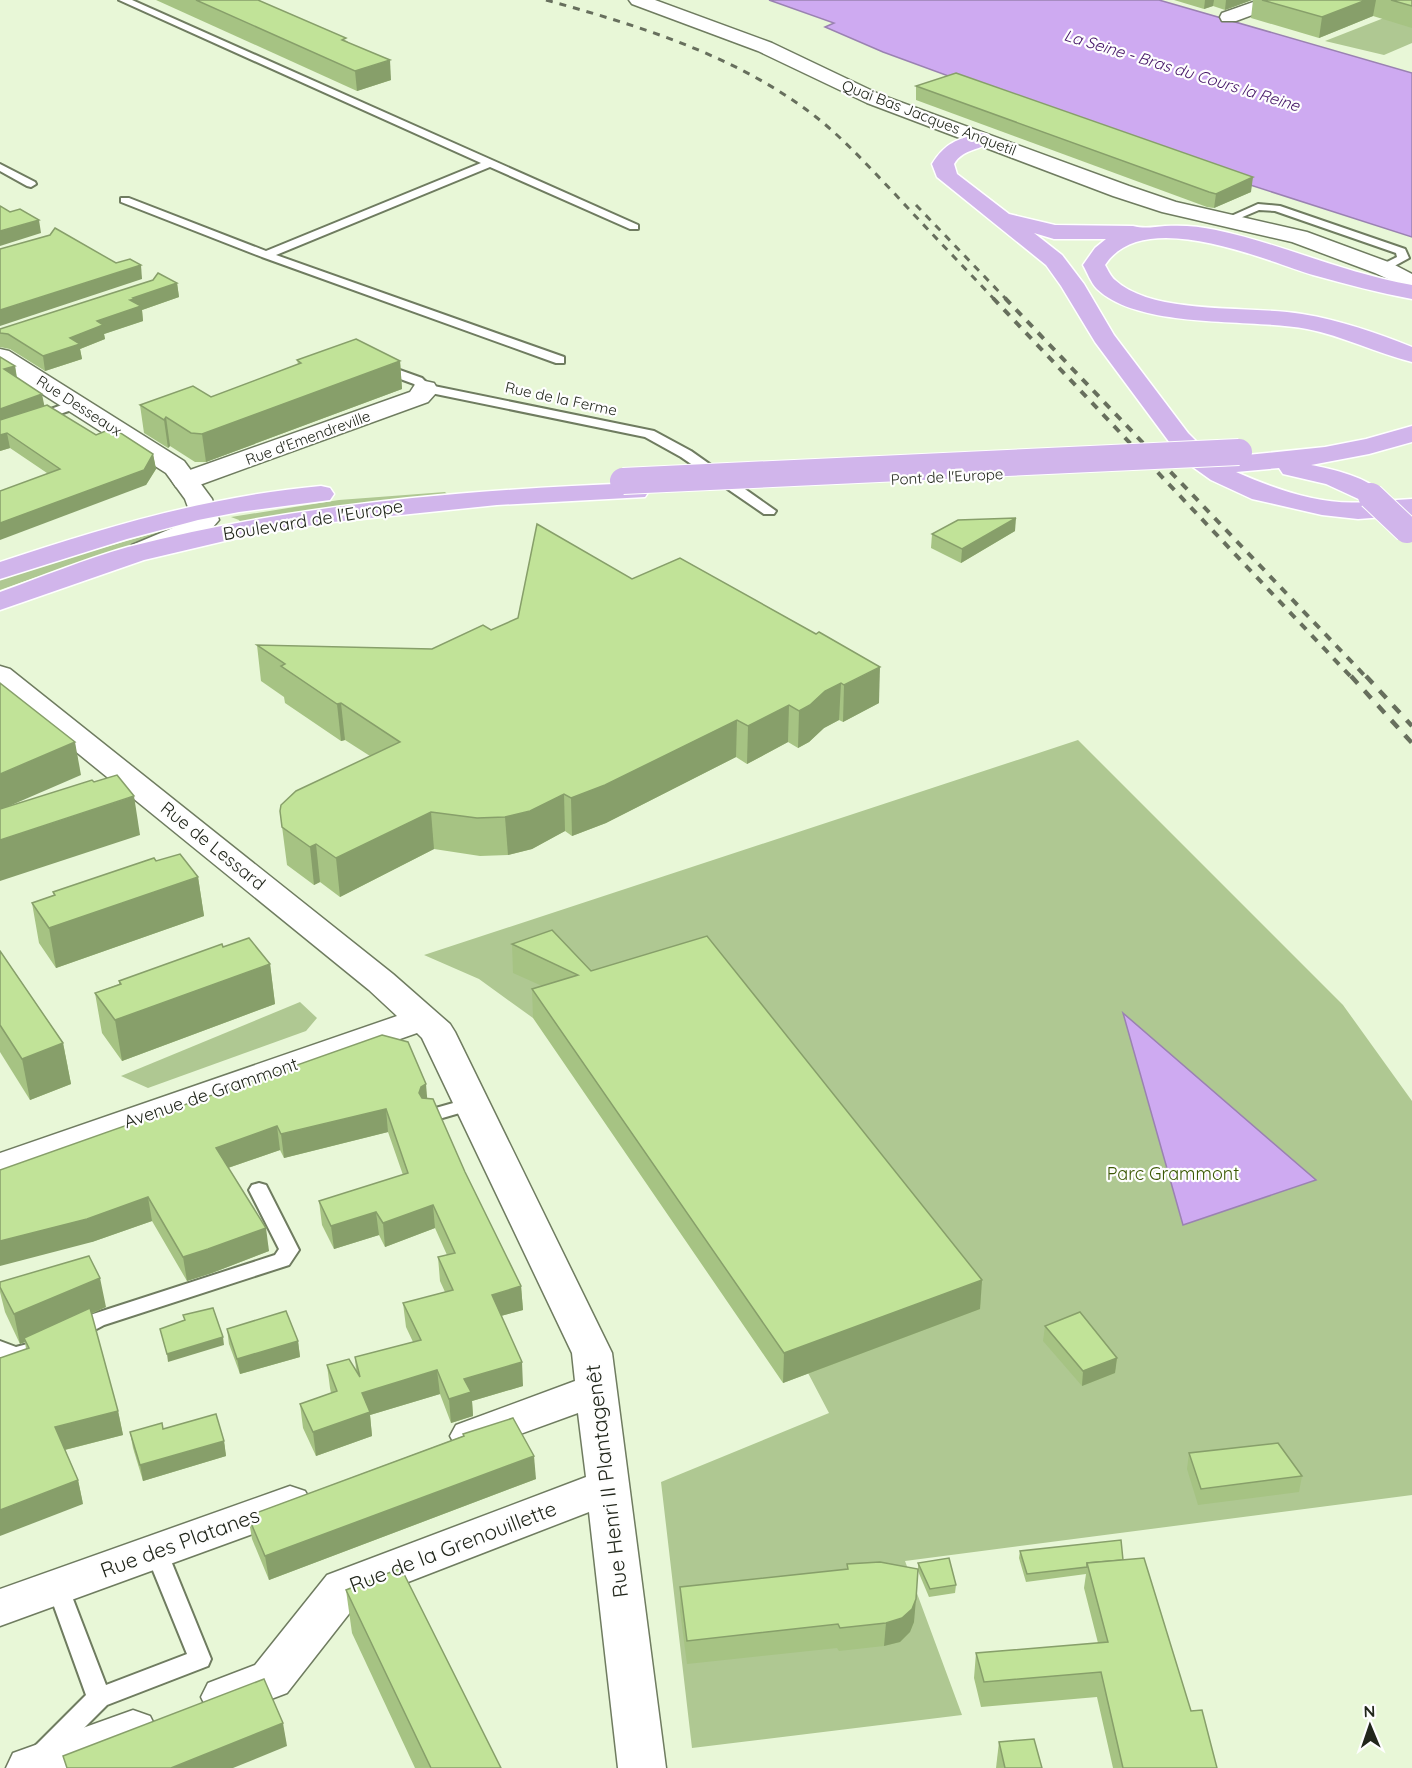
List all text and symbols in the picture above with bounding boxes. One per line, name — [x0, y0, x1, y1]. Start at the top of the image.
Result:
water label: La Seine - Bras du Cours la Reine — [1062, 25, 1303, 116]
street label: Quai Bas Jacques Anquetil — [839, 75, 1019, 160]
street label: Rue Desseaux — [33, 371, 125, 440]
street label: Rue de la Ferme — [503, 377, 619, 420]
street label: Rue d'Emendreville — [243, 406, 373, 469]
street label: Pont de l'Europe — [890, 464, 1004, 489]
street label: Boulevard de l'Europe — [221, 494, 405, 545]
street label: Rue de Lessard — [156, 796, 270, 895]
street label: Avenue de Grammont — [121, 1052, 301, 1133]
park label: Parc Grammont — [1107, 1162, 1239, 1185]
street label: Rue Henri II Plantagenêt — [579, 1363, 633, 1599]
street label: Rue de la Grenouillette — [345, 1495, 560, 1598]
street label: Rue des Platanes — [97, 1501, 263, 1583]
north arrow — [1340, 1696, 1400, 1756]
text: N — [1363, 1701, 1376, 1721]

